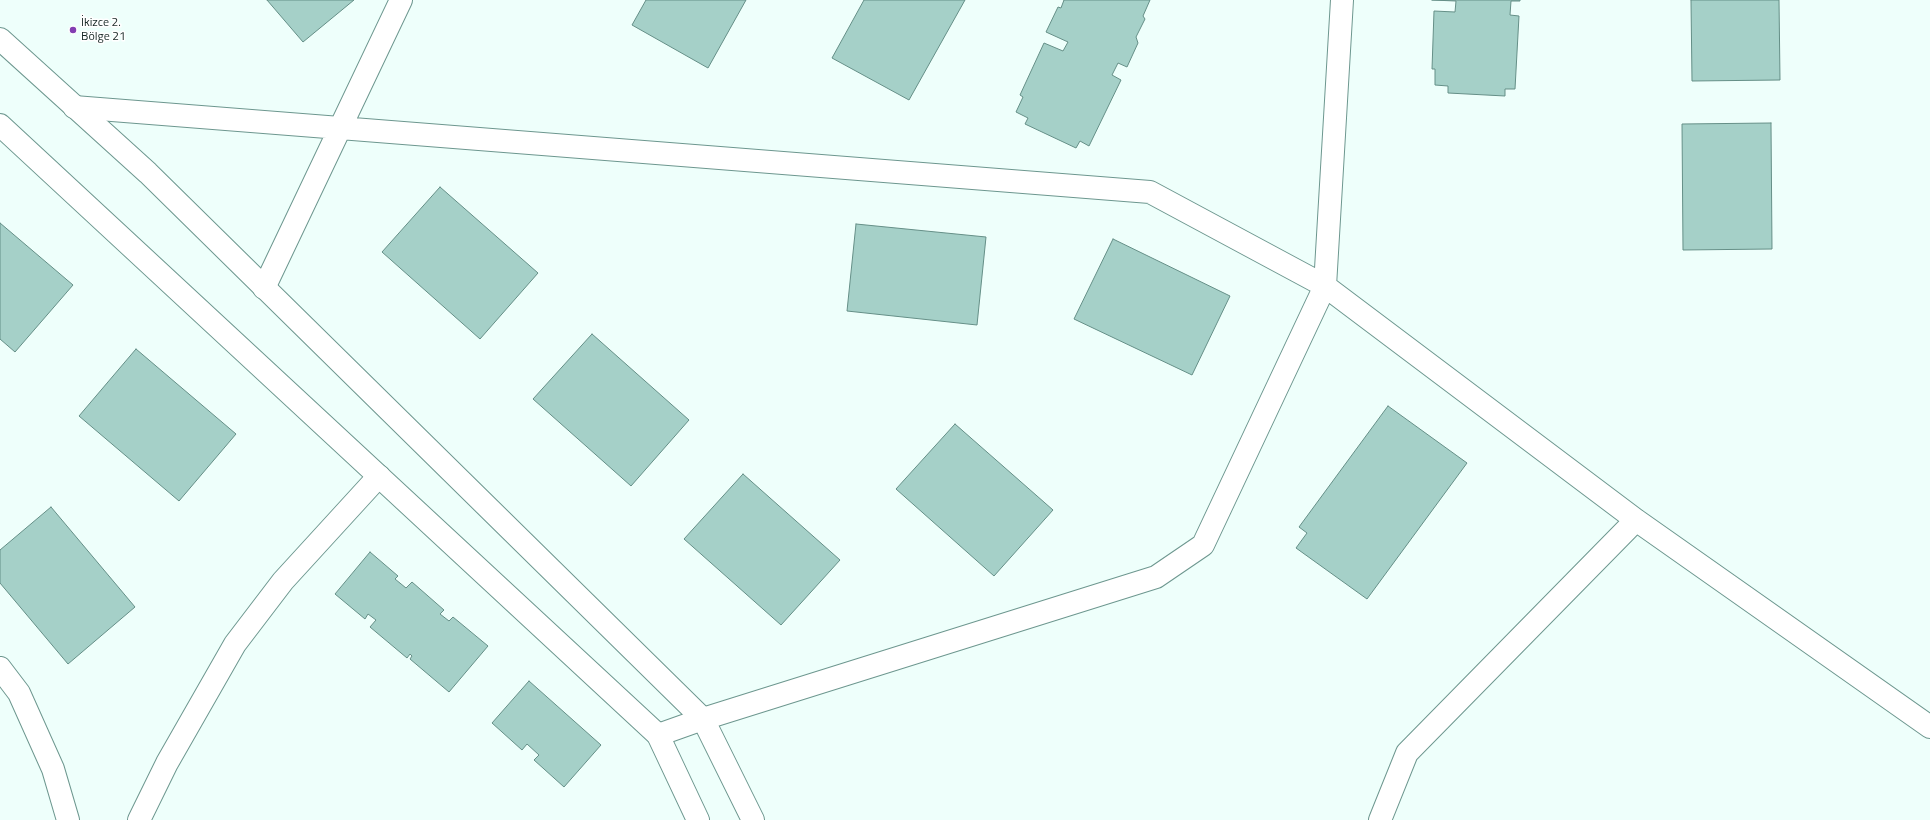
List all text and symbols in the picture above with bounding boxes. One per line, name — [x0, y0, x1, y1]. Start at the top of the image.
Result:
place label: İkizce 2. Bölge 21 — [81, 16, 126, 44]
marker: İkizce 2. Bölge 21 — [68, 25, 78, 35]

